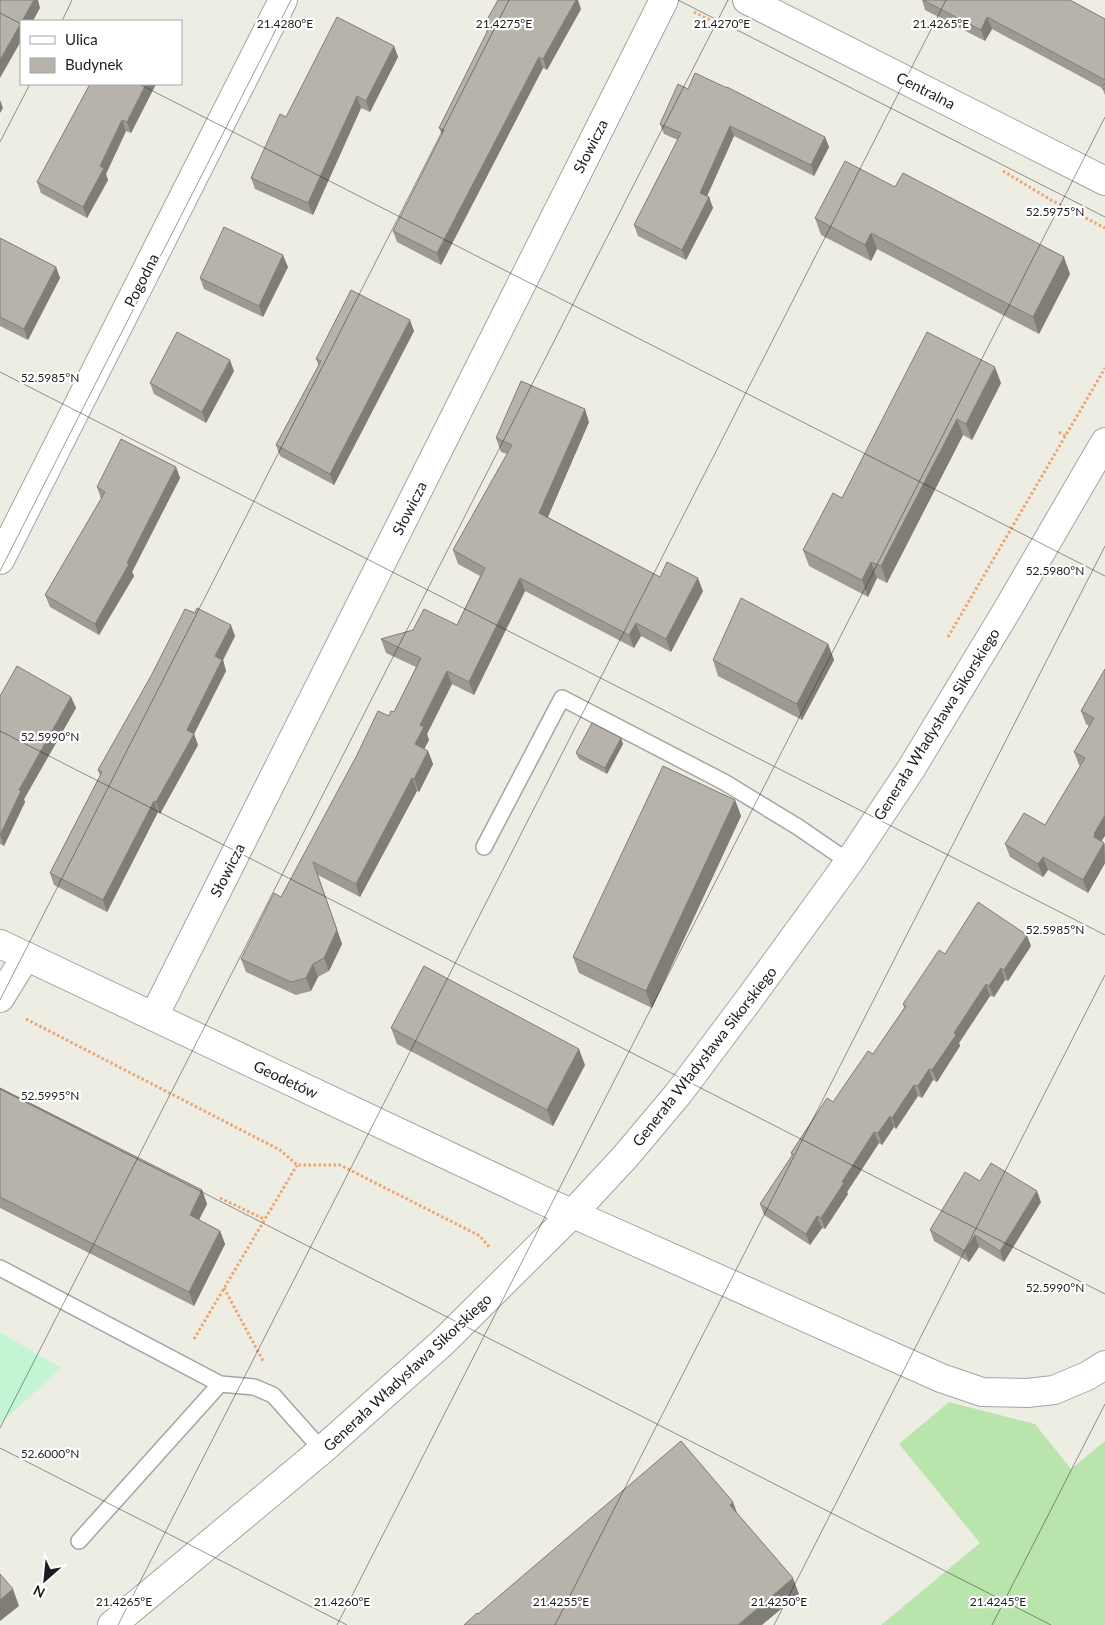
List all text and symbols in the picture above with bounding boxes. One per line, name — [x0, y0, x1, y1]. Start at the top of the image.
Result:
text: 21.4280°E — [257, 16, 313, 31]
text: 21.4275°E — [476, 16, 532, 31]
text: 21.4270°E — [694, 16, 750, 31]
text: 21.4265°E — [913, 16, 969, 31]
legend — [20, 20, 182, 85]
text: Ulica — [65, 30, 98, 48]
text: Budynek — [65, 55, 123, 73]
street label: Centralna — [894, 68, 958, 112]
street label: Słowicza — [569, 116, 611, 176]
text: 52.5975°N — [1026, 204, 1084, 219]
street label: Pogodna — [120, 250, 162, 310]
text: 52.5985°N — [21, 370, 79, 385]
street label: Słowicza — [388, 478, 430, 538]
text: 52.5980°N — [1026, 563, 1084, 578]
street label: Generała Władysława Sikorskiego — [869, 625, 1003, 823]
text: 52.5990°N — [21, 729, 79, 744]
street label: Słowicza — [206, 840, 248, 900]
text: 52.5985°N — [1026, 922, 1084, 937]
street label: Generała Władysława Sikorskiego — [628, 962, 780, 1150]
street label: Geodetów — [251, 1056, 321, 1102]
text: 52.5995°N — [21, 1088, 79, 1103]
text: 52.5990°N — [1026, 1280, 1084, 1295]
street label: Generała Władysława Sikorskiego — [319, 1289, 495, 1455]
text: 52.6000°N — [21, 1446, 79, 1461]
north arrow — [20, 1555, 70, 1605]
text: N — [30, 1582, 48, 1602]
text: 21.4265°E — [96, 1594, 152, 1609]
text: 21.4260°E — [314, 1594, 370, 1609]
text: 21.4255°E — [533, 1594, 589, 1609]
text: 21.4250°E — [751, 1594, 807, 1609]
text: 21.4245°E — [970, 1594, 1026, 1609]

